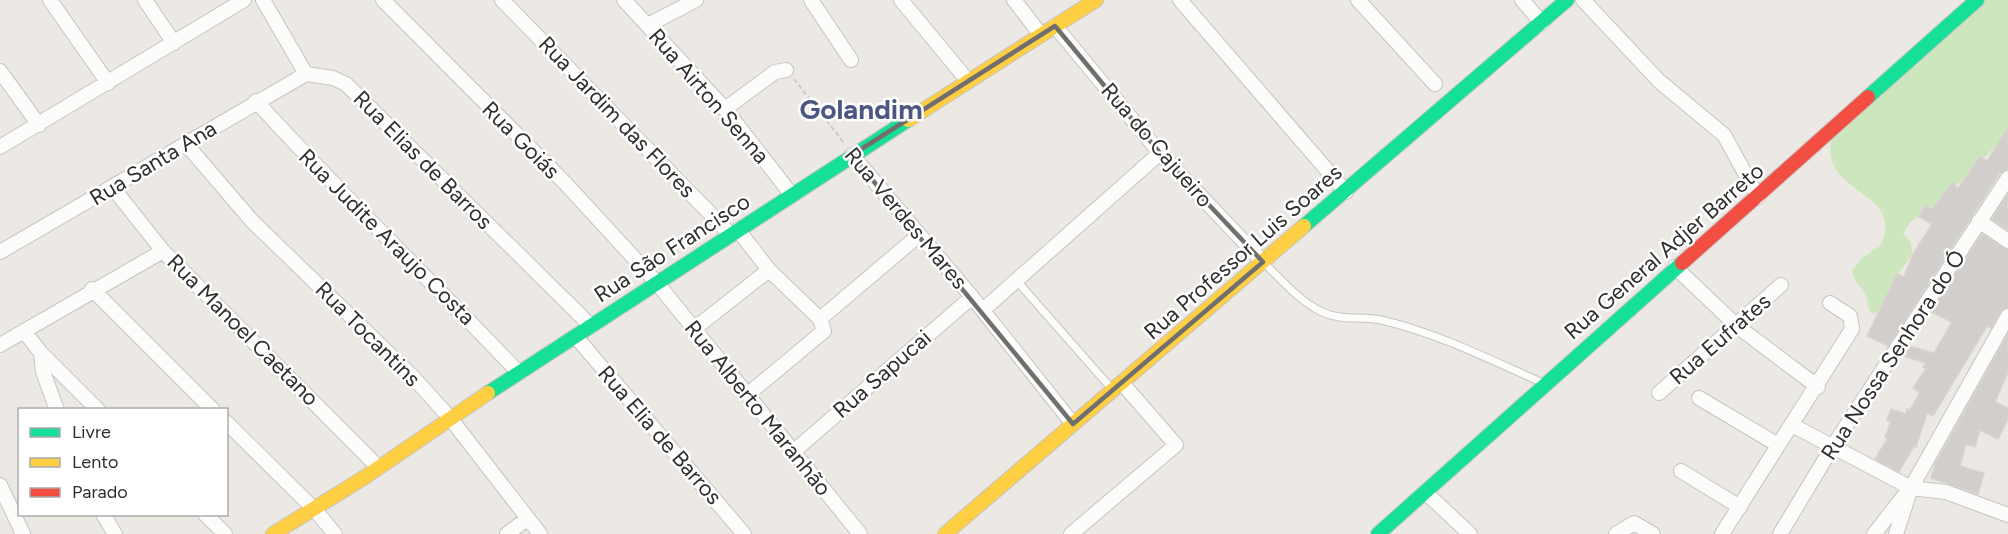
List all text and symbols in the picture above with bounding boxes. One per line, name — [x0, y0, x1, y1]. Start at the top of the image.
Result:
street label: Rua Airton Senna — [643, 23, 775, 169]
street label: Rua Jardim das Flores — [533, 31, 701, 203]
street label: Rua do Cajueiro — [1096, 77, 1218, 213]
street label: Rua Elias de Barros — [348, 85, 498, 235]
district label: Golandim — [799, 92, 923, 126]
street label: Rua Goiás — [477, 96, 565, 184]
street label: Rua Santa Ana — [85, 115, 221, 211]
street label: Rua Verdes Mares — [839, 142, 973, 294]
street label: Rua Judite Araujo Costa — [293, 143, 481, 331]
street label: Rua General Adjer Barreto — [1559, 157, 1769, 345]
street label: Rua Professor Luis Soares — [1139, 159, 1347, 345]
street label: Rua São Francisco — [589, 188, 755, 308]
street label: Rua Nossa Senhora do Ó — [1815, 245, 1971, 465]
street label: Rua Manoel Caetano — [162, 249, 324, 411]
street label: Rua Tocantins — [310, 276, 426, 392]
street label: Rua Eufrates — [1664, 288, 1776, 390]
street label: Rua Alberto Maranhão — [679, 315, 837, 501]
street label: Rua Sapucai — [828, 324, 936, 424]
street label: Rua Elia de Barros — [592, 360, 728, 510]
legend — [18, 408, 228, 516]
text: Livre — [72, 421, 111, 443]
text: Lento — [72, 451, 118, 473]
text: Parado — [72, 481, 128, 503]

